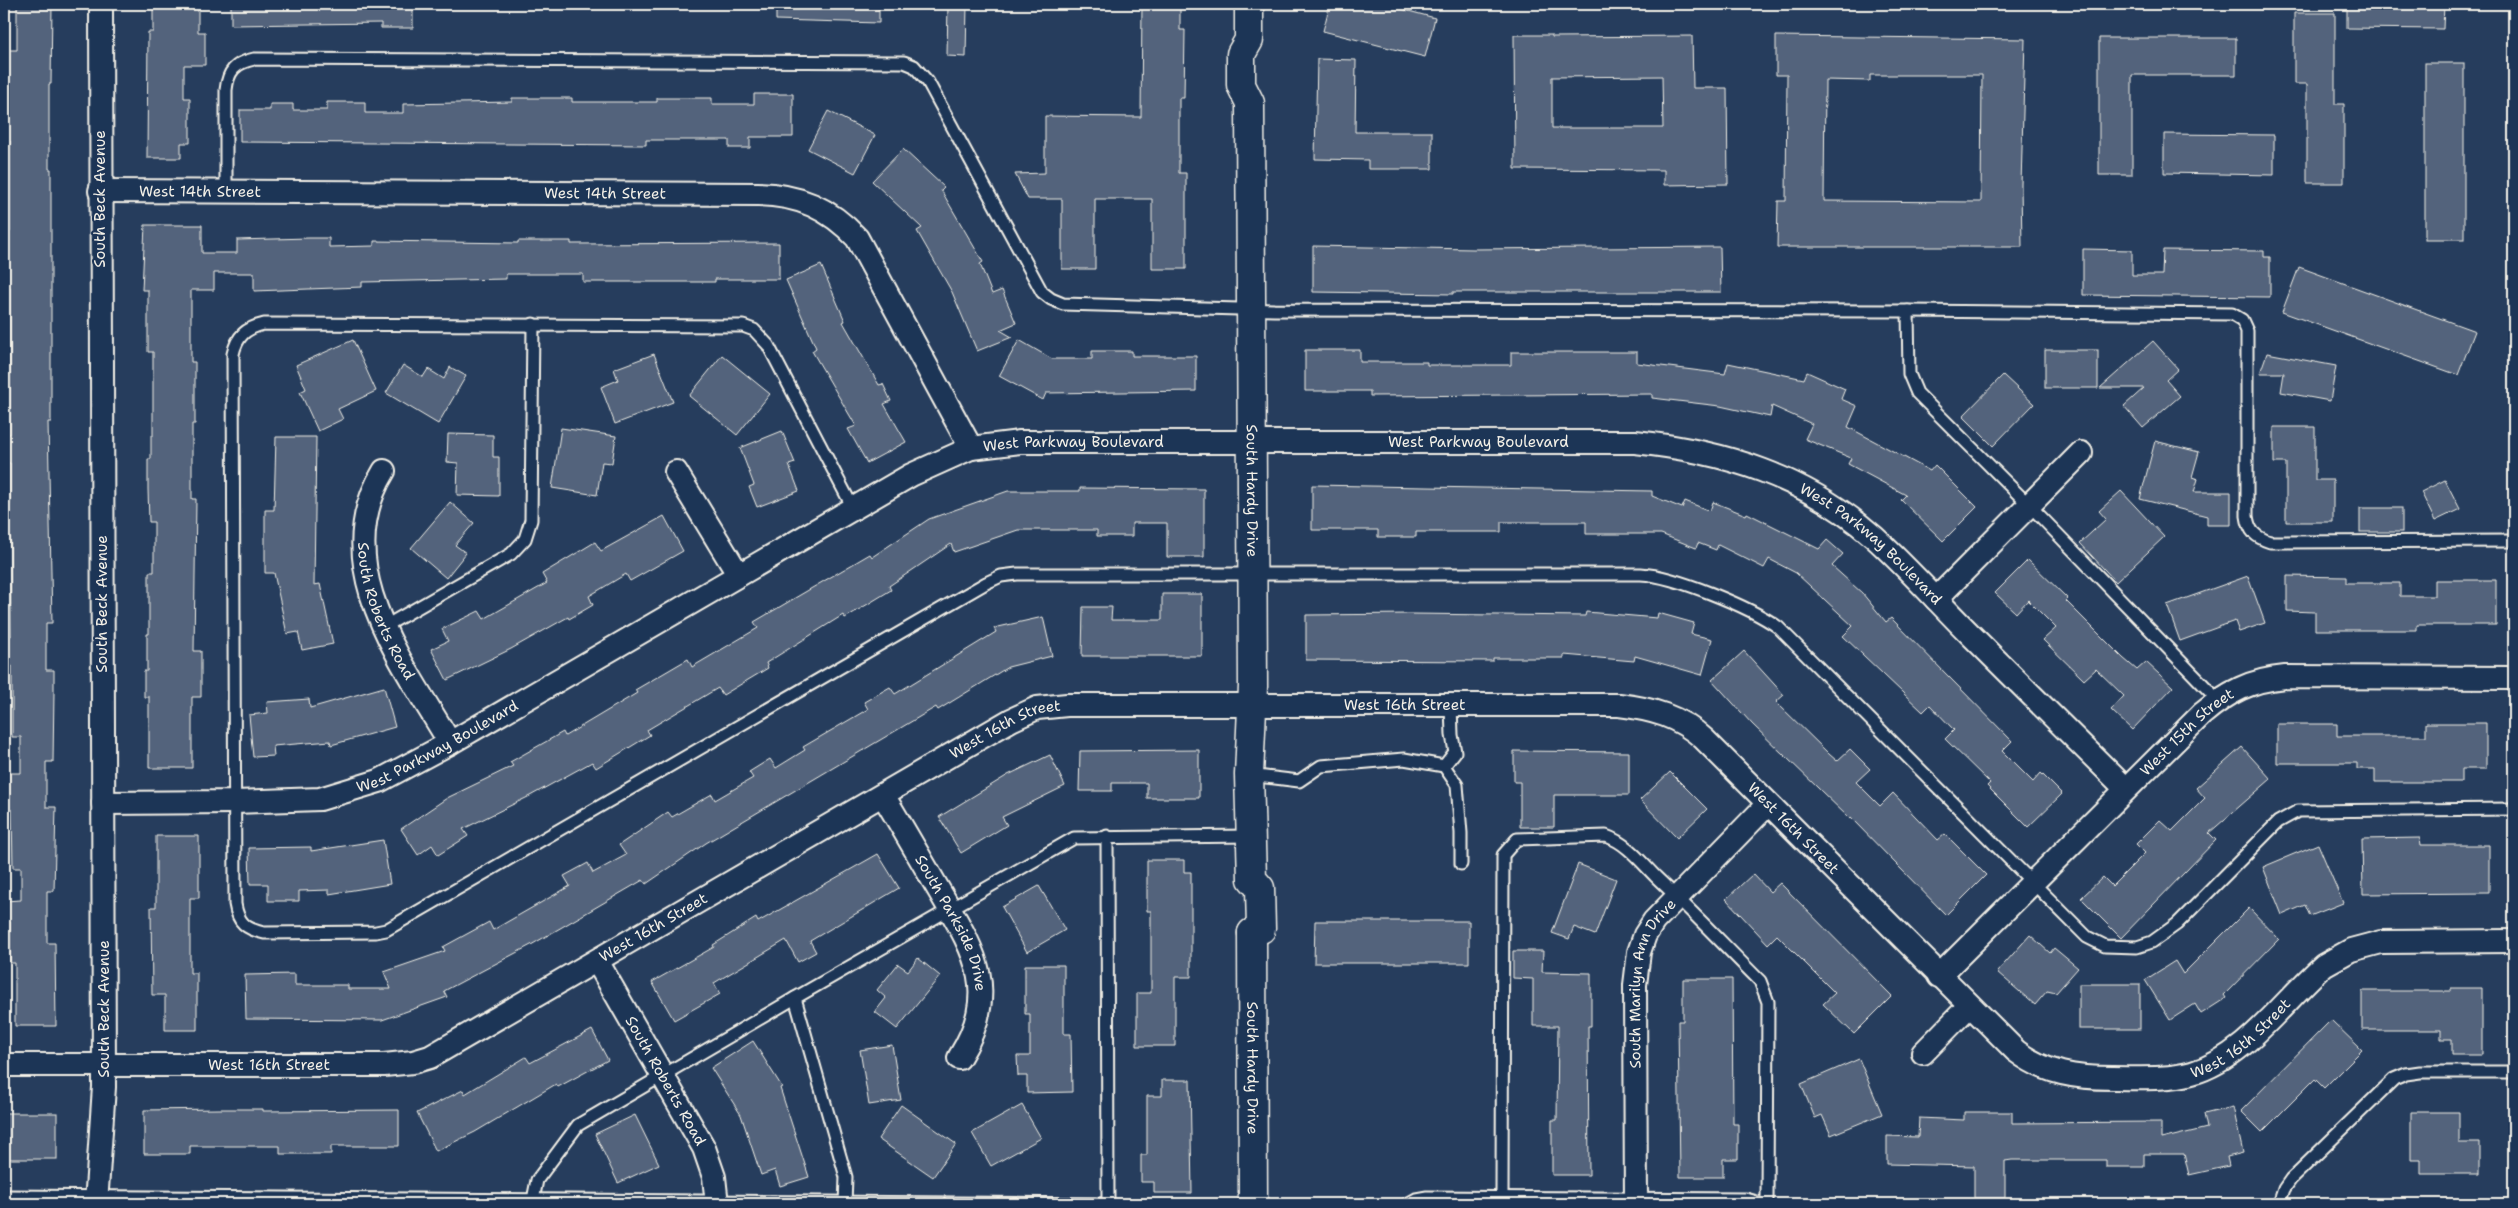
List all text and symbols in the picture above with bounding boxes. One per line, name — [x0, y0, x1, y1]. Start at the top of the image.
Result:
street label: South Beck Avenue — [90, 130, 110, 268]
street label: West 14th Street — [139, 181, 261, 202]
street label: West 14th Street — [544, 183, 666, 204]
street label: South Hardy Drive — [1242, 424, 1262, 557]
street label: West Parkway Boulevard — [982, 432, 1164, 456]
street label: West Parkway Boulevard — [1388, 432, 1569, 452]
street label: West Parkway Boulevard — [1796, 478, 1947, 610]
street label: South Beck Avenue — [92, 535, 112, 673]
street label: South Roberts Road — [353, 542, 420, 684]
street label: West 15th Street — [2136, 684, 2237, 780]
street label: West Parkway Boulevard — [354, 695, 522, 797]
street label: West 16th Street — [1344, 695, 1466, 715]
street label: West 16th Street — [946, 696, 1062, 764]
street label: West 16th Street — [1743, 778, 1844, 879]
street label: South Parkside Drive — [910, 851, 991, 992]
street label: West 16th Street — [596, 888, 711, 967]
street label: South Marilyn Ann Drive — [1625, 894, 1680, 1069]
street label: South Beck Avenue — [94, 940, 114, 1078]
street label: West 16th Street — [2188, 994, 2295, 1083]
street label: South Hardy Drive — [1242, 1001, 1263, 1135]
street label: South Roberts Road — [621, 1012, 711, 1150]
street label: West 16th Street — [208, 1055, 330, 1075]

